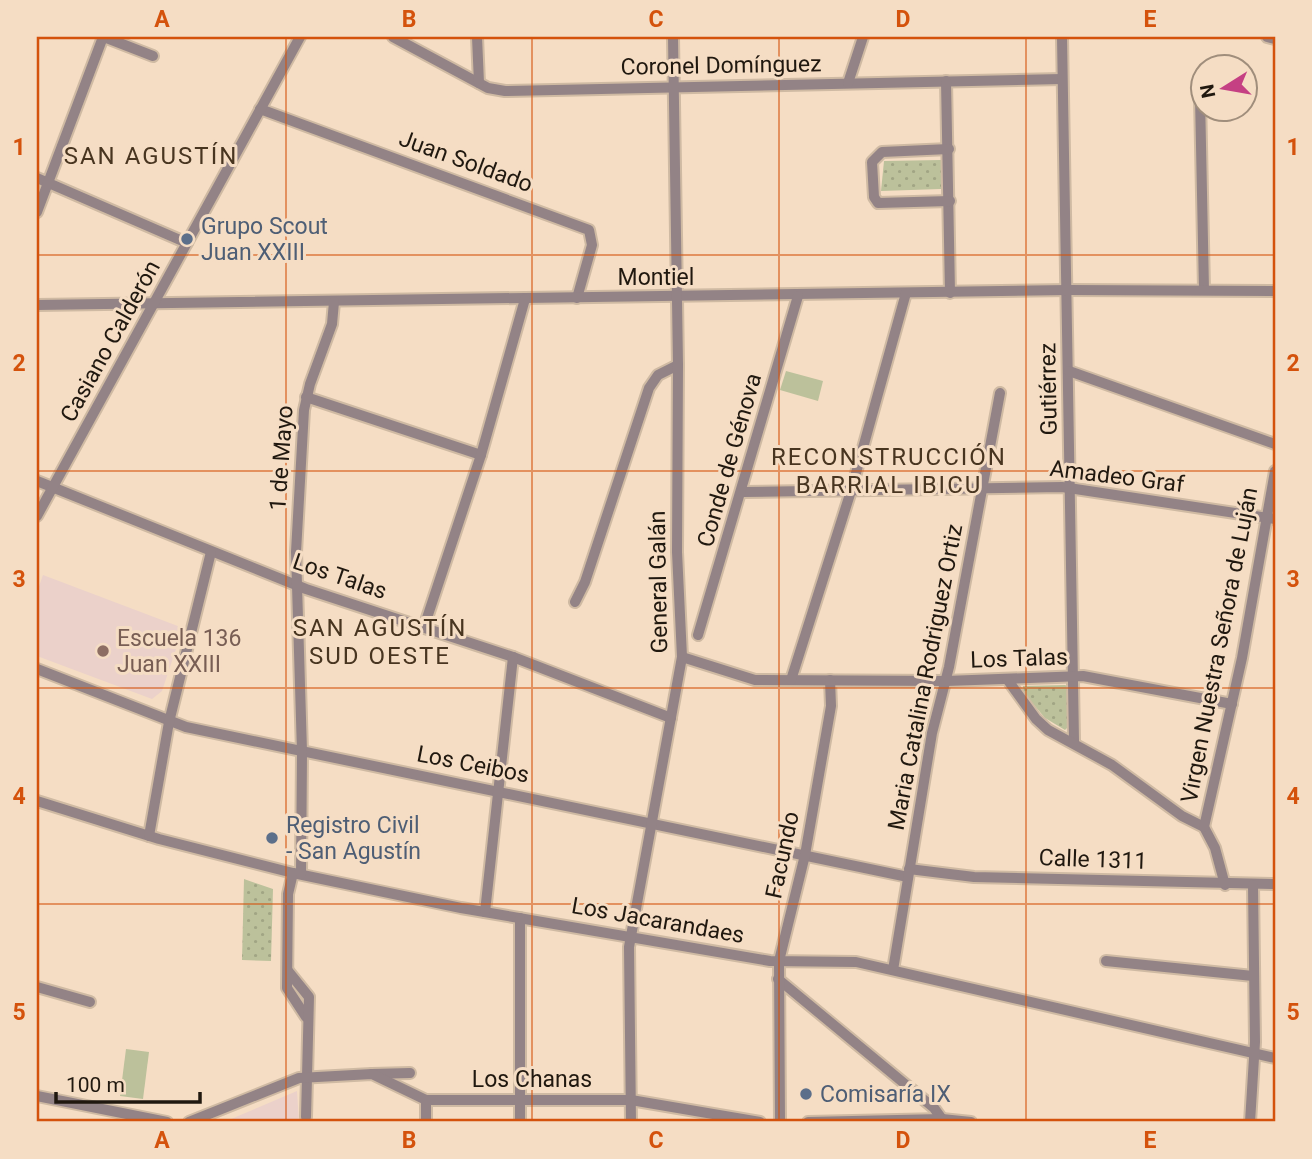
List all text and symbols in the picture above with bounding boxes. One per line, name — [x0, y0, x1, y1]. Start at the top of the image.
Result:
text: A — [154, 6, 170, 33]
text: B — [402, 6, 416, 33]
text: C — [648, 6, 664, 33]
text: D — [896, 6, 910, 33]
text: E — [1144, 6, 1157, 33]
street label: Coronel Domínguez — [620, 50, 822, 81]
north arrow — [1190, 52, 1260, 122]
text: N — [1195, 82, 1220, 100]
street label: Juan Soldado — [395, 125, 536, 198]
text: 1 — [12, 134, 26, 161]
text: 1 — [1286, 134, 1300, 161]
district label: SAN AGUSTÍN — [64, 142, 238, 170]
place label: Grupo Scout Juan XXIII — [201, 213, 328, 266]
marker: Grupo Scout Juan XXIII — [179, 231, 195, 247]
street label: Casiano Calderón — [55, 256, 166, 427]
street label: Montiel — [618, 264, 694, 291]
street label: Gutiérrez — [1034, 342, 1063, 436]
text: 2 — [12, 350, 26, 377]
text: 2 — [1286, 350, 1300, 377]
street label: Conde de Génova — [692, 370, 767, 550]
street label: 1 de Mayo — [264, 404, 299, 512]
district label: RECONSTRUCCIÓN BARRIAL IBICU — [771, 443, 1007, 499]
street label: Amadeo Graf — [1048, 455, 1187, 498]
street label: Virgen Nuestra Señora de Luján — [1176, 485, 1263, 805]
street label: General Galán — [644, 510, 673, 654]
street label: Maria Catalina Rodriguez Ortiz — [883, 522, 968, 832]
street label: Los Talas — [289, 548, 390, 605]
text: 3 — [12, 566, 26, 593]
text: 3 — [1286, 566, 1300, 593]
district label: SAN AGUSTÍN SUD OESTE — [293, 614, 467, 670]
place label: Escuela 136 Juan XXIII — [117, 625, 241, 678]
marker: Escuela 136 Juan XXIII — [95, 643, 111, 659]
street label: Los Talas — [970, 643, 1068, 674]
street label: Los Ceibos — [414, 740, 531, 789]
text: 4 — [12, 783, 26, 810]
text: 4 — [1286, 783, 1300, 810]
street label: Facundo — [760, 809, 805, 901]
place label: Registro Civil - San Agustín — [286, 812, 421, 865]
marker: Registro Civil - San Agustín — [264, 830, 280, 846]
street label: Calle 1311 — [1038, 844, 1148, 875]
street label: Los Jacarandaes — [569, 892, 746, 949]
text: 5 — [12, 999, 26, 1026]
text: 5 — [1286, 999, 1300, 1026]
scale bar — [56, 1061, 200, 1105]
street label: Los Chanas — [472, 1066, 592, 1093]
text: 100 m — [66, 1073, 125, 1097]
place label: Comisaría IX — [820, 1081, 951, 1108]
marker: Comisaría IX — [798, 1086, 814, 1102]
text: A — [154, 1127, 170, 1154]
text: B — [402, 1127, 416, 1154]
text: C — [648, 1127, 664, 1154]
text: D — [896, 1127, 910, 1154]
text: E — [1144, 1127, 1157, 1154]

